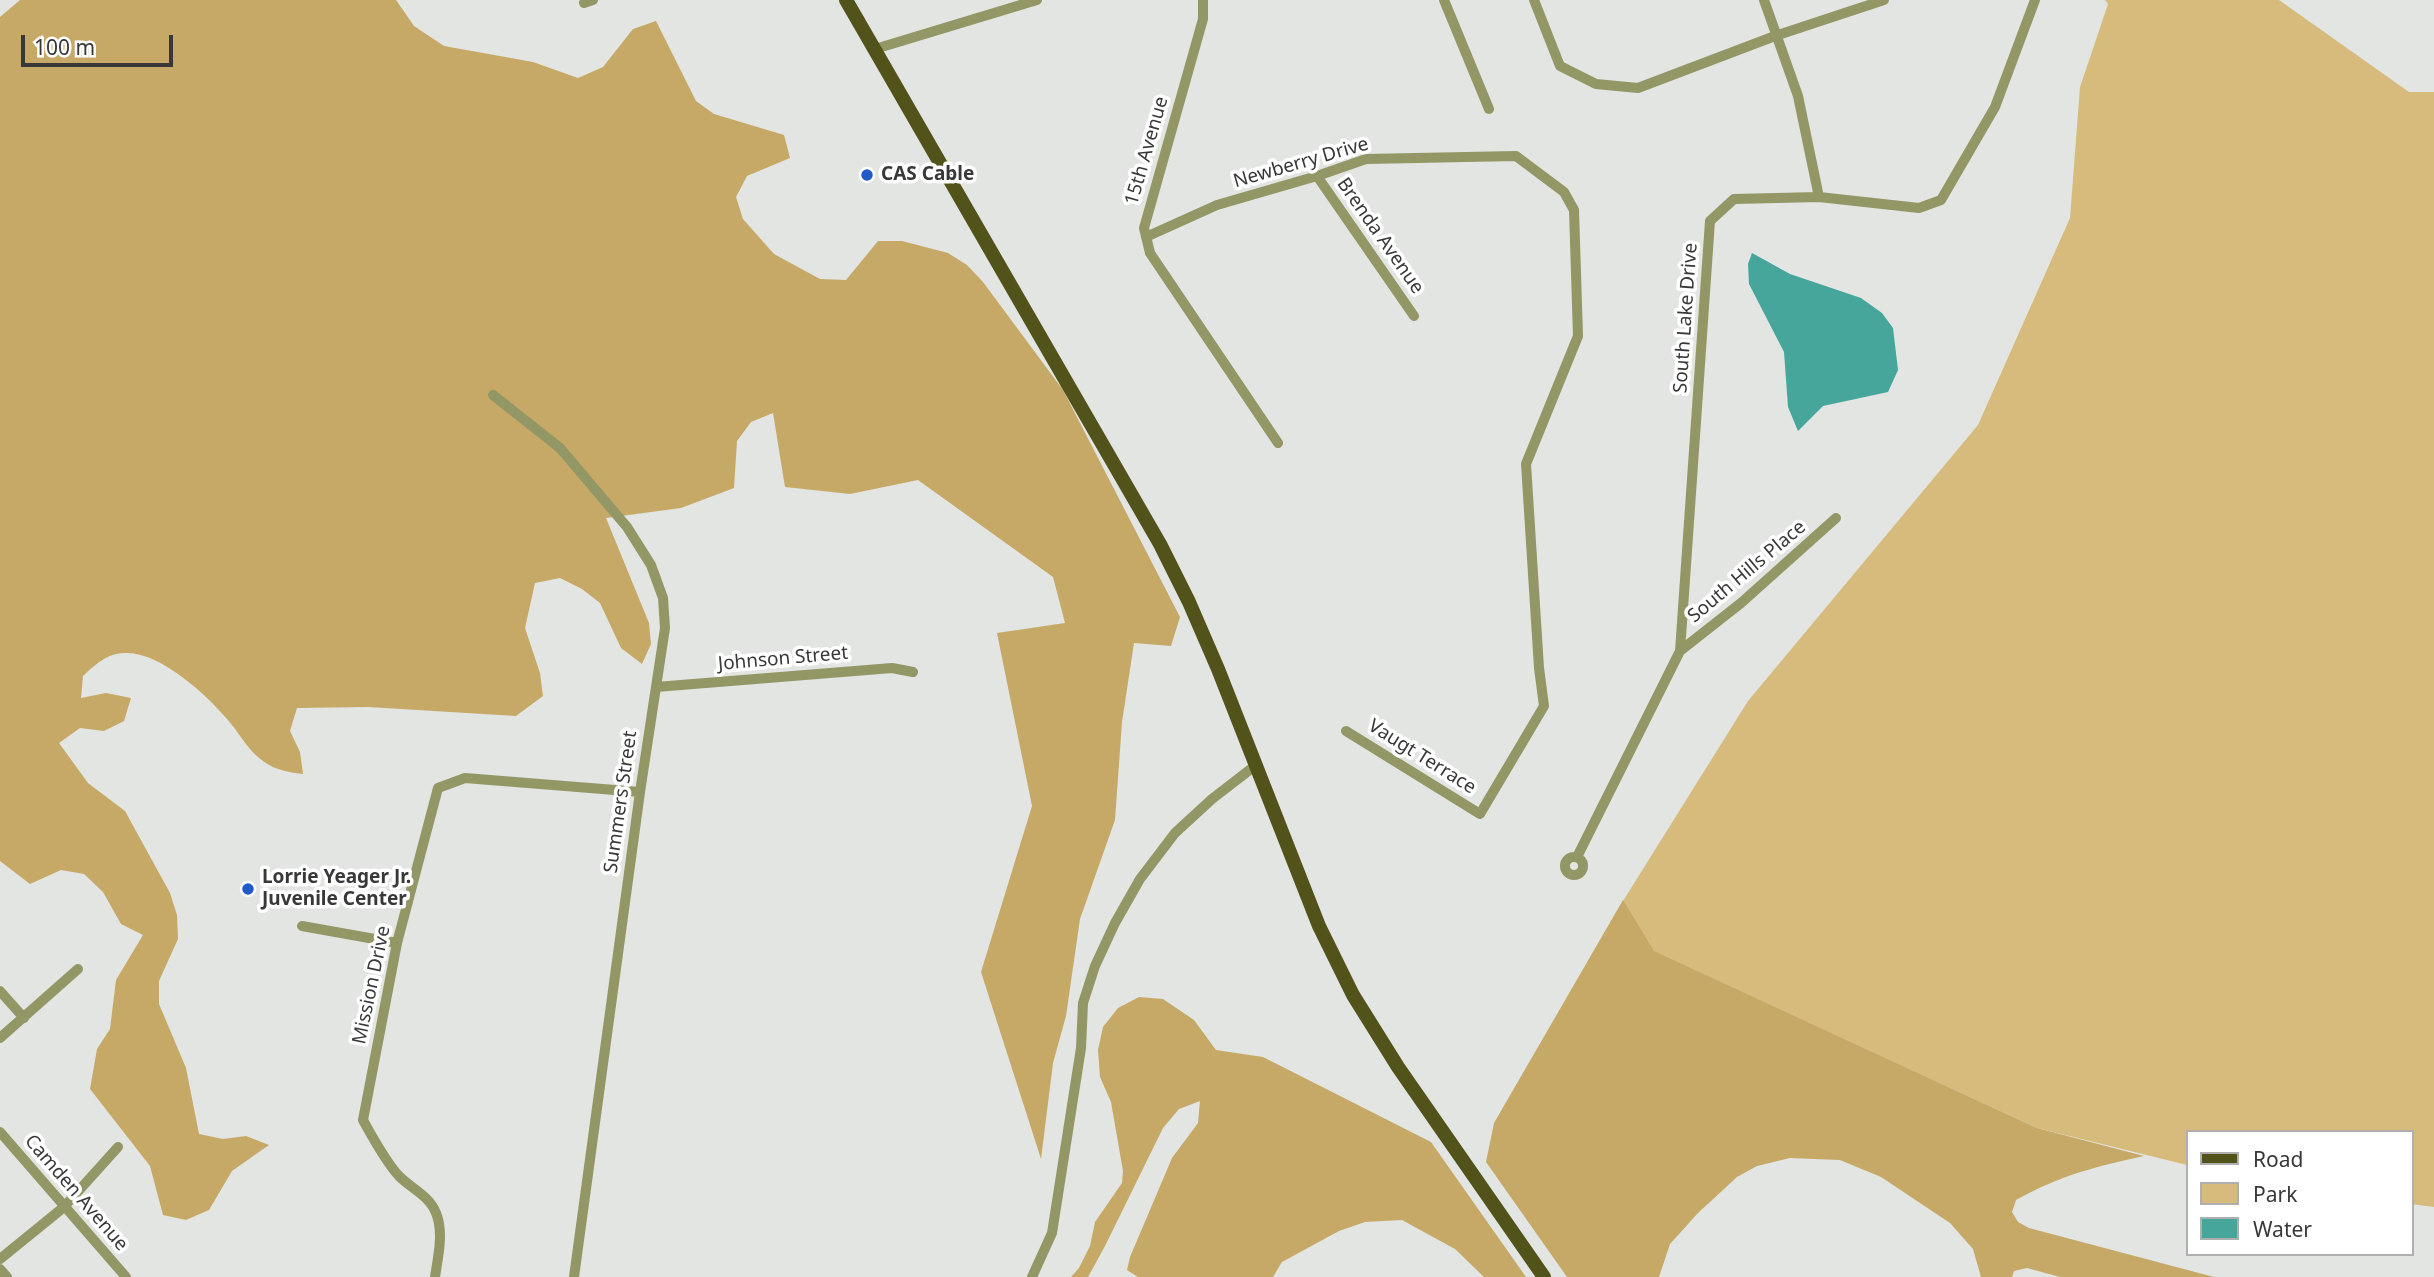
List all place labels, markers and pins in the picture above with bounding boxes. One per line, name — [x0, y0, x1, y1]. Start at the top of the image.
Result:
place label: CAS Cable — [881, 164, 974, 186]
marker: CAS Cable — [859, 167, 875, 183]
place label: Lorrie Yeager Jr. Juvenile Center — [262, 867, 411, 911]
marker: Lorrie Yeager Jr. Juvenile Center — [240, 881, 256, 897]

